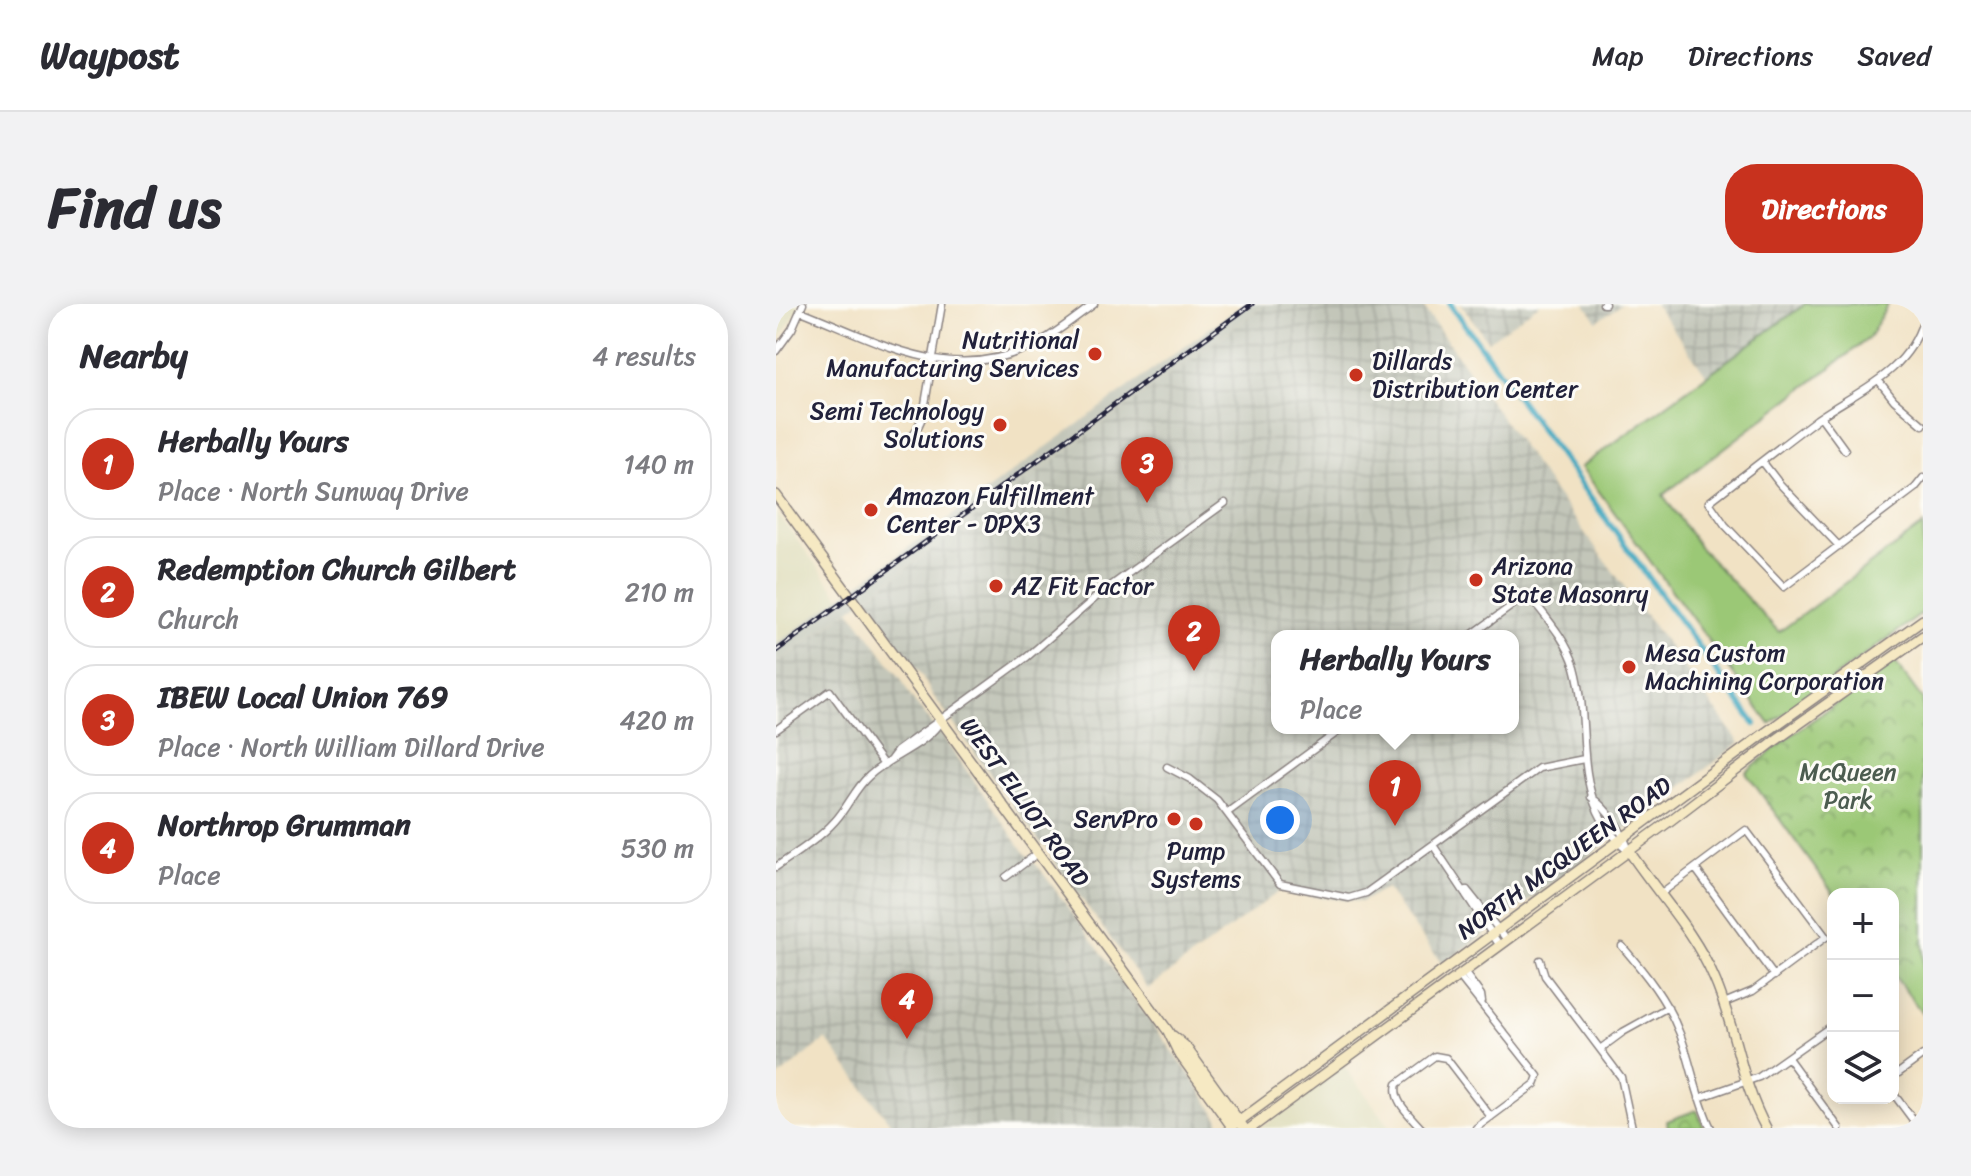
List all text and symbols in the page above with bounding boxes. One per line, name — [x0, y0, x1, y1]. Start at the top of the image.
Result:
text: Waypost — [40, 22, 180, 89]
text: Map — [1592, 31, 1644, 80]
text: Directions — [1688, 31, 1813, 80]
text: Saved — [1857, 31, 1931, 80]
text: Find us — [48, 159, 221, 258]
button: Directions — [1725, 164, 1923, 253]
place label: Nutritional Manufacturing Services — [826, 319, 1080, 389]
text: Nearby — [80, 326, 188, 386]
text: 4 results — [592, 333, 696, 379]
place label: Dillards Distribution Center — [1372, 340, 1579, 410]
marker: Nutritional Manufacturing Services — [1086, 345, 1104, 363]
marker: Dillards Distribution Center — [1347, 366, 1365, 384]
place label: Semi Technology Solutions — [810, 390, 985, 460]
text: Herbally Yours — [158, 414, 349, 468]
marker: Semi Technology Solutions — [991, 416, 1009, 434]
pin: 3 — [1121, 437, 1173, 503]
text: 1 — [102, 441, 114, 487]
text: 140 m — [623, 441, 694, 487]
text: Place · North Sunway Drive — [158, 468, 469, 514]
place label: Amazon Fulfillment Center - DPX3 — [886, 475, 1095, 545]
marker: Amazon Fulfillment Center - DPX3 — [862, 501, 880, 519]
text: Redemption Church Gilbert — [158, 542, 516, 596]
place label: Arizona State Masonry — [1491, 545, 1649, 615]
place label: AZ Fit Factor — [1011, 565, 1155, 607]
text: 2 — [100, 569, 116, 615]
text: 210 m — [625, 569, 694, 615]
marker: Arizona State Masonry — [1467, 571, 1485, 589]
marker: AZ Fit Factor — [987, 577, 1005, 595]
text: Church — [158, 596, 239, 642]
pin: 2 — [1168, 605, 1220, 671]
popup — [1271, 630, 1519, 734]
text: Herbally Yours — [1300, 632, 1490, 686]
place label: Mesa Custom Machining Corporation — [1645, 632, 1884, 702]
marker: Mesa Custom Machining Corporation — [1620, 658, 1638, 676]
text: IBEW Local Union 769 — [158, 670, 449, 724]
text: Place — [1300, 686, 1362, 732]
text: 3 — [101, 697, 115, 743]
text: 420 m — [620, 697, 694, 743]
street label: WEST ELLIOT ROAD — [949, 708, 1102, 896]
text: Place · North William Dillard Drive — [158, 724, 545, 770]
park label: McQueen Park — [1800, 751, 1896, 821]
pin: 1 — [1369, 760, 1421, 826]
street label: NORTH MCQUEEN ROAD — [1447, 765, 1681, 951]
text: Northrop Grumman — [158, 798, 411, 852]
place label: ServPro — [1073, 798, 1158, 840]
your location — [1260, 800, 1300, 840]
marker: ServPro — [1165, 810, 1183, 828]
marker: Pump Systems — [1187, 815, 1205, 833]
text: 4 — [100, 825, 116, 871]
text: 530 m — [621, 825, 694, 871]
place label: Pump Systems — [1151, 830, 1241, 900]
text: Place — [158, 852, 221, 898]
map controls — [1827, 888, 1899, 1104]
button: + — [1827, 888, 1899, 960]
button: − — [1827, 960, 1899, 1032]
pin: 4 — [881, 973, 933, 1039]
button: layers — [1827, 1032, 1899, 1104]

